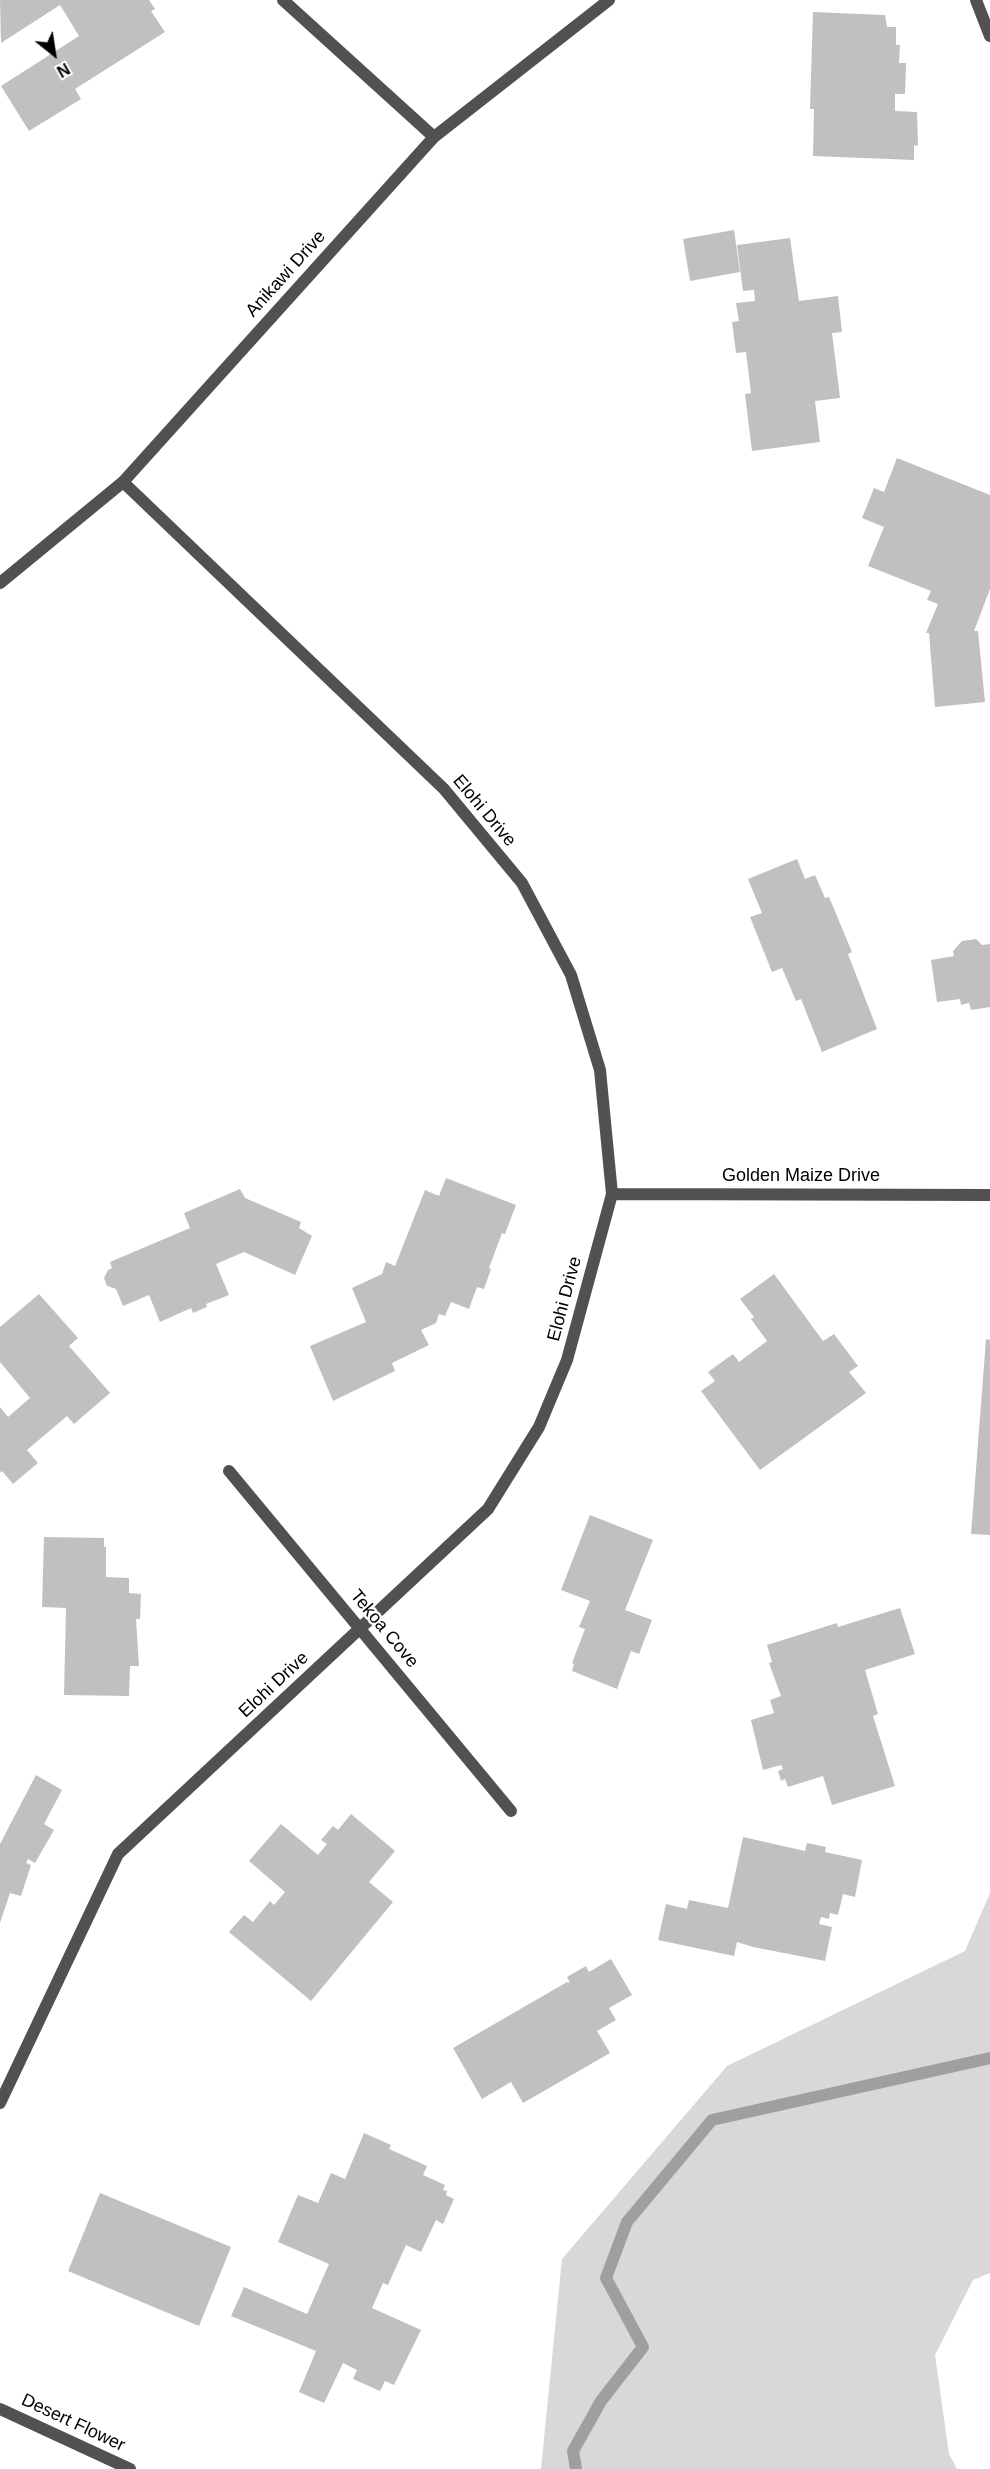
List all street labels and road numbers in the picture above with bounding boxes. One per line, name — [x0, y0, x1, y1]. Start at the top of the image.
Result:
street label: Anikawi Drive — [241, 226, 331, 322]
street label: Elohi Drive — [448, 771, 520, 851]
street label: Golden Maize Drive — [722, 1165, 880, 1187]
street label: Elohi Drive — [543, 1254, 587, 1344]
street label: Tekoa Cove — [345, 1586, 423, 1672]
street label: Elohi Drive — [235, 1647, 313, 1723]
street label: Desert Flower — [18, 2390, 128, 2456]

